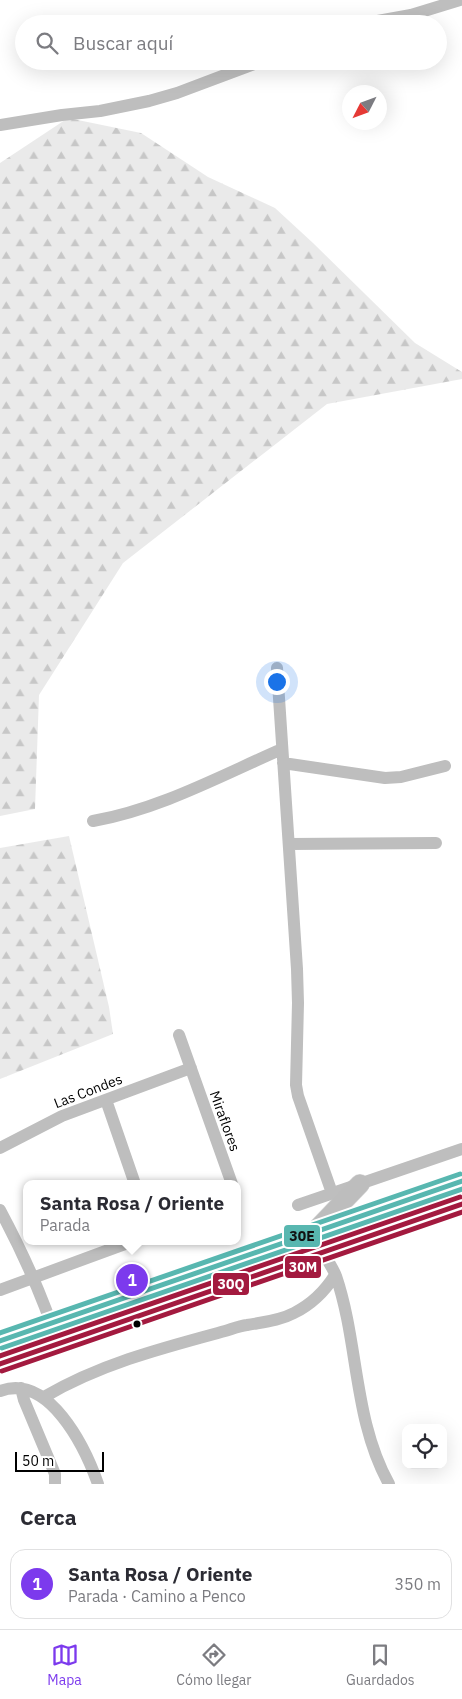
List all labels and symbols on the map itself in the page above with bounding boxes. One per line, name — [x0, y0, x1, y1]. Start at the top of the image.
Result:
north arrow — [342, 85, 387, 130]
your location — [264, 669, 290, 695]
street label: Las Condes — [51, 1070, 125, 1112]
street label: Miraflores — [206, 1088, 244, 1154]
line badge: 30E — [283, 1224, 321, 1248]
text: 30E — [289, 1227, 315, 1245]
line badge: 30M — [284, 1255, 322, 1279]
text: 30M — [289, 1258, 317, 1276]
pin: 1 — [116, 1261, 148, 1299]
line badge: 30Q — [212, 1272, 250, 1296]
text: 30Q — [218, 1275, 244, 1293]
unlabelled marker — [132, 1319, 142, 1329]
scale bar — [15, 1449, 104, 1472]

